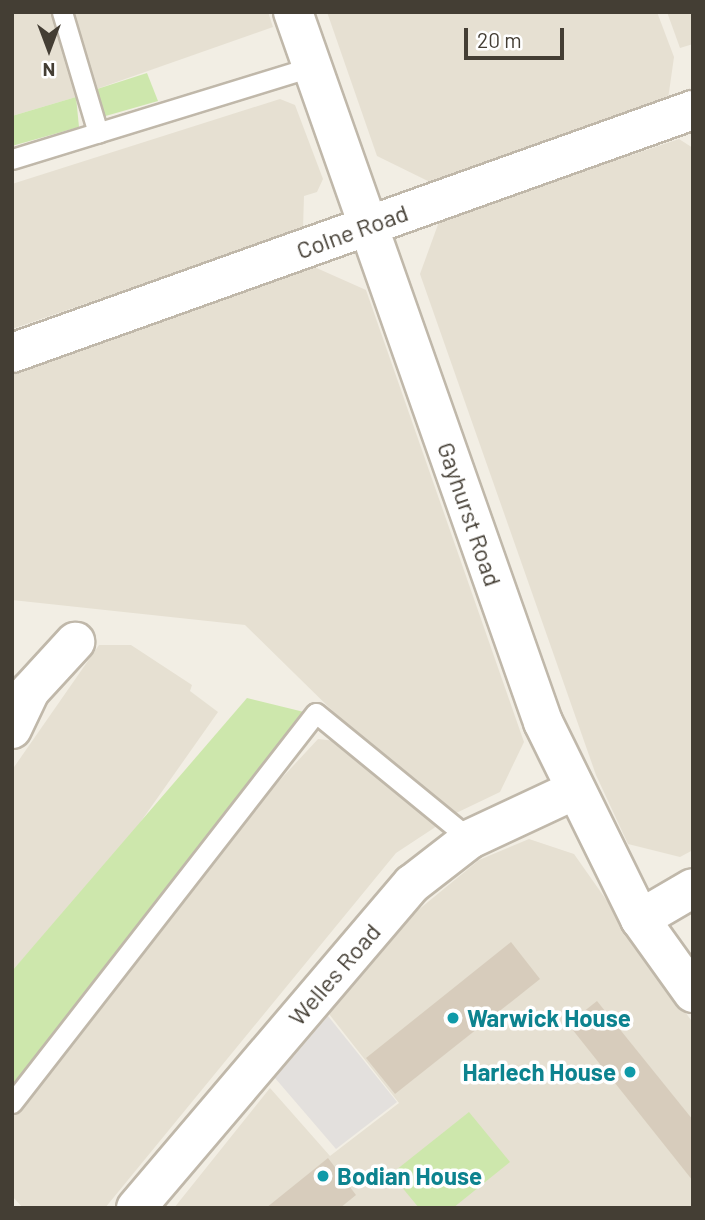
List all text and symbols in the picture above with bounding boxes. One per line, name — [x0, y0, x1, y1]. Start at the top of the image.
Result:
north arrow — [14, 14, 84, 84]
scale bar — [467, 14, 567, 58]
text: 20 m — [477, 27, 522, 52]
text: N — [43, 59, 55, 82]
street label: Colne Road — [292, 198, 412, 264]
street label: Gayhurst Road — [432, 438, 508, 590]
street label: Welles Road — [282, 917, 386, 1031]
place label: Warwick House — [467, 1004, 631, 1032]
marker: Warwick House — [445, 1010, 461, 1026]
place label: Harlech House — [463, 1058, 616, 1086]
marker: Harlech House — [622, 1064, 638, 1080]
place label: Bodian House — [337, 1162, 482, 1190]
marker: Bodian House — [315, 1168, 331, 1184]

